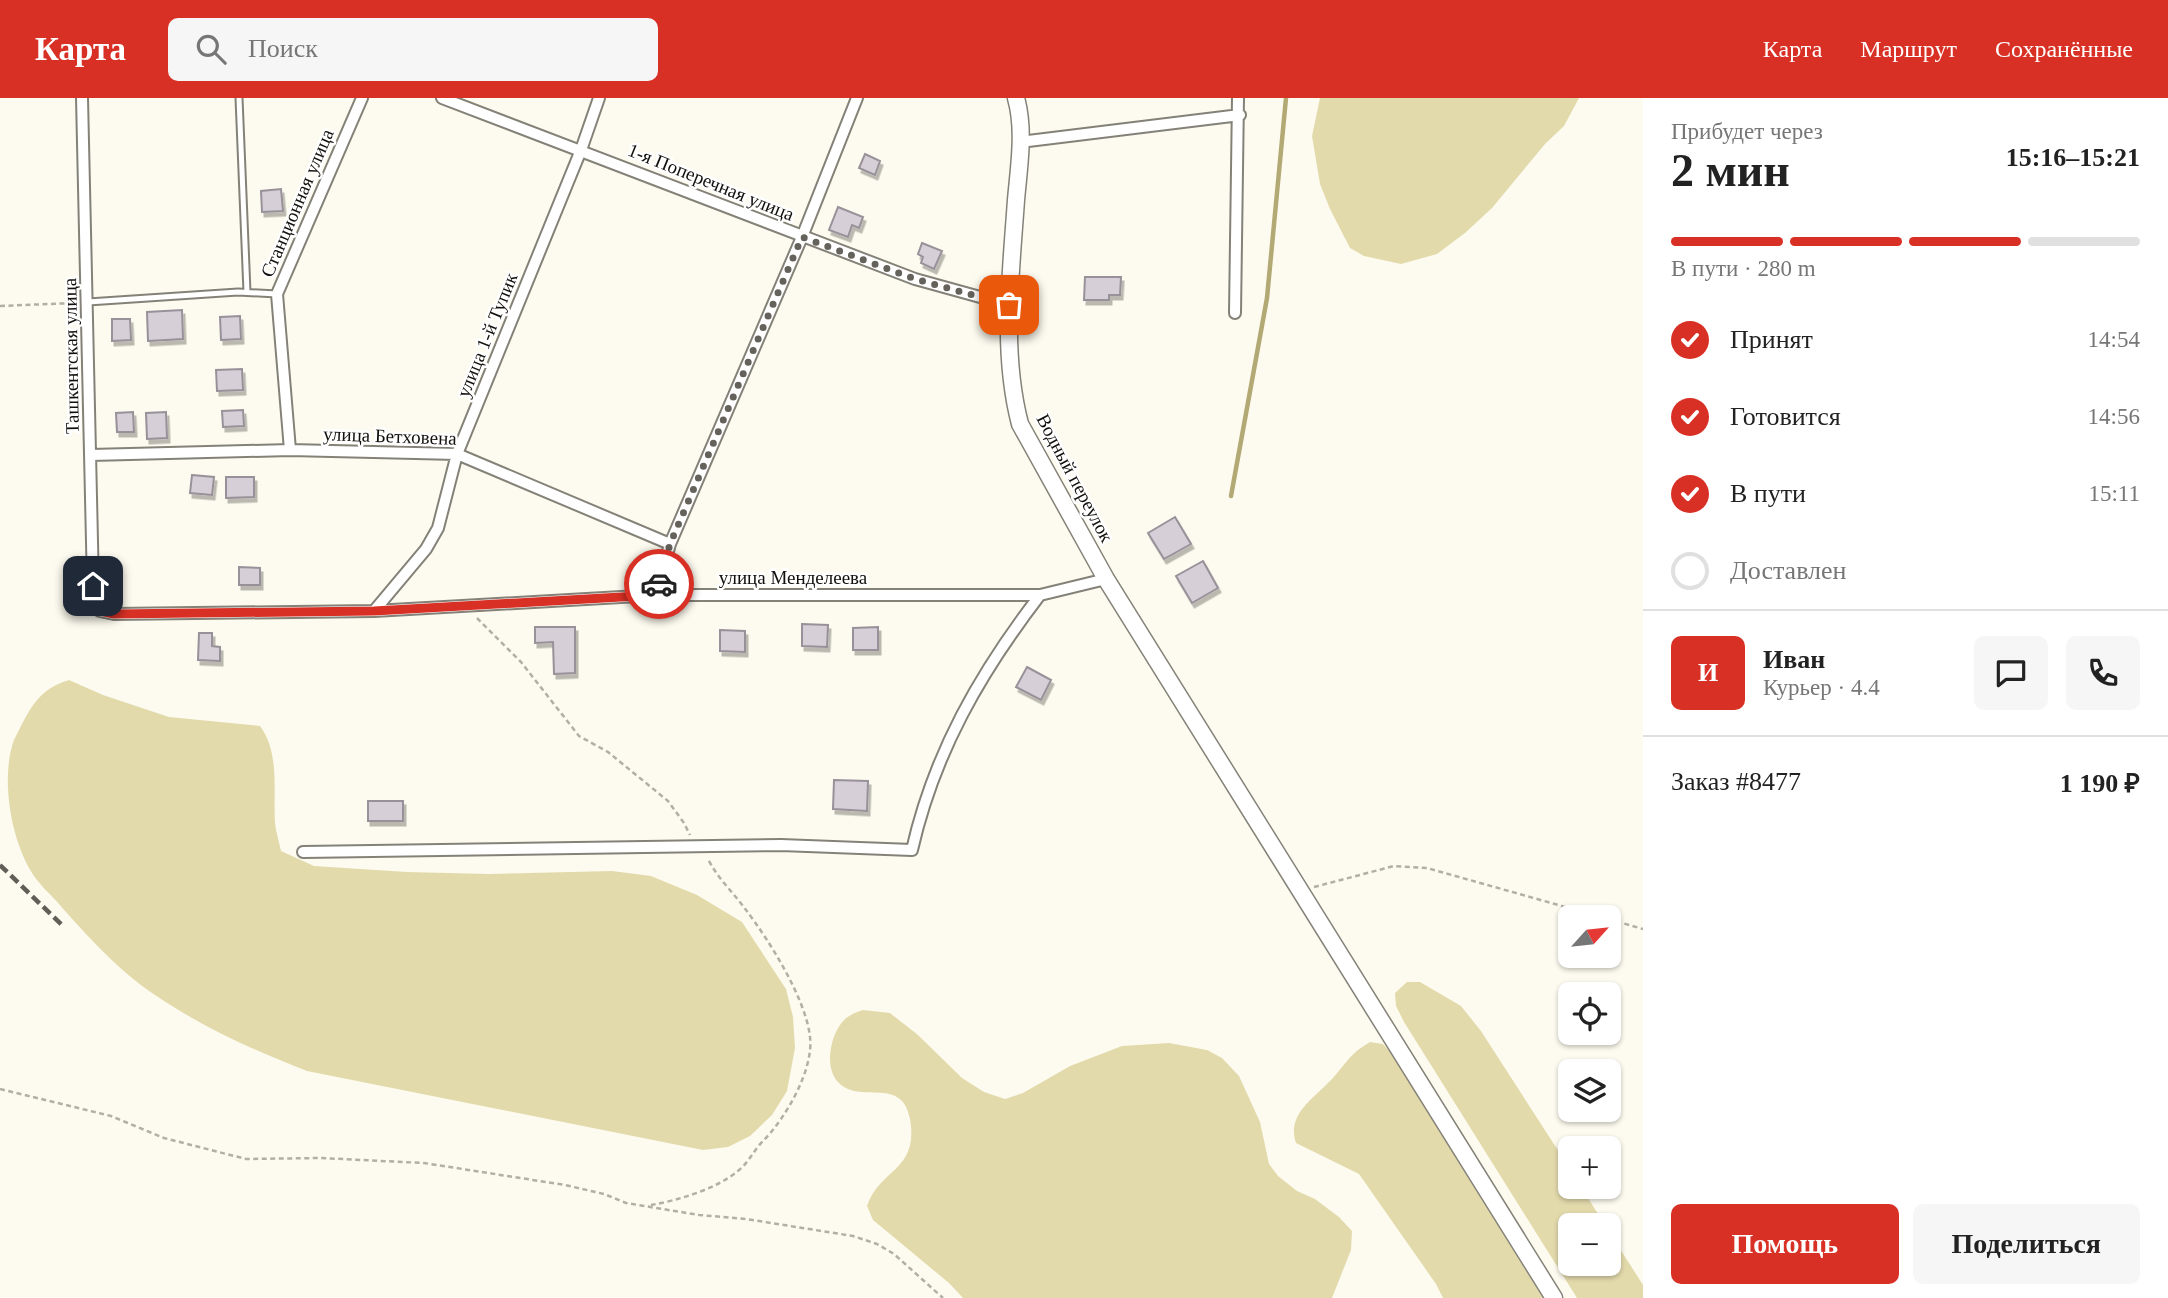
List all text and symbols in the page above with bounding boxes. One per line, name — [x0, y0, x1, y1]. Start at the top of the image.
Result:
search box — [168, 18, 658, 81]
icon: search — [192, 30, 230, 68]
text: Карта — [35, 31, 126, 67]
text: Поиск — [248, 34, 318, 63]
text: Карта — [1763, 36, 1822, 62]
text: Маршрут — [1860, 36, 1957, 62]
text: Сохранённые — [1995, 36, 2133, 62]
text: Прибудет через — [1671, 119, 1823, 144]
street label: Станционная улица — [256, 125, 338, 280]
street label: 1-я Поперечная улица — [625, 139, 798, 225]
text: 15:16–15:21 — [2006, 143, 2140, 172]
text: 2 мин — [1671, 145, 1790, 196]
text: В пути · 280 m — [1671, 256, 1816, 281]
street label: улица 1-й Тупик — [453, 269, 522, 400]
pin — [979, 275, 1039, 335]
street label: Ташкентская улица — [59, 277, 83, 434]
icon: bag — [990, 286, 1028, 324]
icon: check — [1671, 321, 1709, 359]
text: Принят — [1730, 325, 1813, 354]
text: 14:54 — [2088, 327, 2140, 352]
icon: check — [1671, 398, 1709, 436]
text: Готовится — [1730, 402, 1841, 431]
text: 14:56 — [2088, 404, 2140, 429]
street label: Водный переулок — [1032, 410, 1118, 546]
street label: улица Бетховена — [323, 423, 458, 449]
icon: check — [1671, 475, 1709, 513]
text: В пути — [1730, 479, 1806, 508]
text: 15:11 — [2088, 481, 2140, 506]
courier — [624, 549, 694, 619]
pin — [63, 556, 123, 616]
text: Доставлен — [1730, 556, 1847, 585]
icon: car — [640, 565, 678, 603]
icon: home — [74, 567, 112, 605]
street label: улица Менделеева — [719, 567, 868, 588]
button: chat — [1974, 636, 2048, 710]
button: phone — [2066, 636, 2140, 710]
text: Иван — [1763, 645, 1825, 674]
text: И — [1698, 658, 1718, 687]
text: Курьер · 4.4 — [1763, 675, 1880, 700]
text: Заказ #8477 — [1671, 767, 1801, 796]
text: 1 190 ₽ — [2060, 769, 2140, 798]
north arrow — [1558, 905, 1620, 968]
map controls — [1558, 905, 1621, 1276]
button: locate — [1558, 982, 1621, 1045]
button: layers — [1558, 1059, 1621, 1122]
button: + — [1558, 1136, 1621, 1199]
button: Помощь — [1671, 1204, 1899, 1284]
button: Поделиться — [1913, 1204, 2140, 1284]
button: − — [1558, 1213, 1621, 1276]

